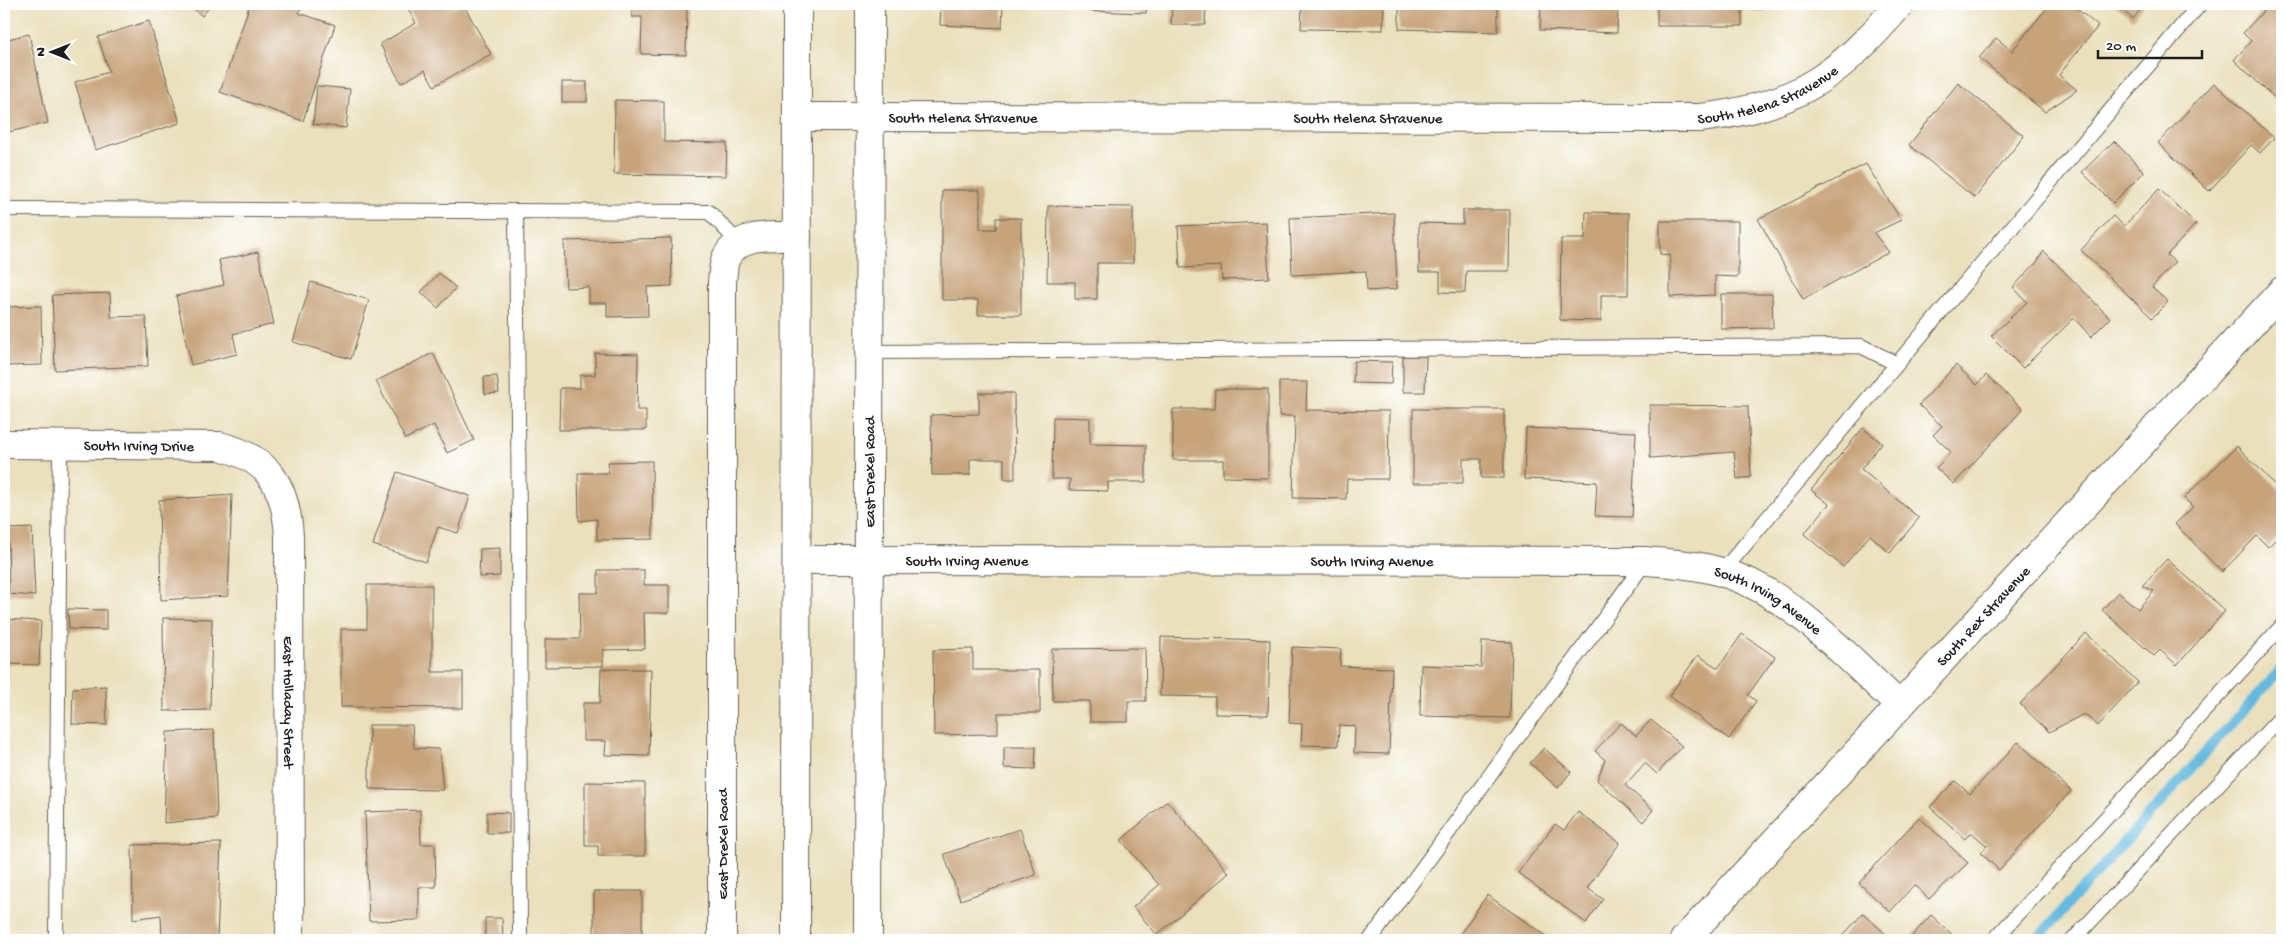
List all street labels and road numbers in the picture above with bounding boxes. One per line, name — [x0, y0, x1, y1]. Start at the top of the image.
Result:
street label: South Helena Stravenue — [1697, 62, 1842, 129]
street label: South Helena Stravenue — [888, 110, 1038, 128]
street label: South Helena Stravenue — [1293, 111, 1443, 129]
street label: East Drexel Road — [862, 415, 880, 528]
street label: South Irving Drive — [84, 438, 194, 457]
street label: South Irving Avenue — [906, 553, 1029, 571]
street label: South Irving Avenue — [1311, 554, 1434, 572]
street label: South Rex Stravenue — [1934, 563, 2035, 671]
street label: South Irving Avenue — [1712, 564, 1825, 640]
street label: East Holladay Street — [278, 636, 297, 770]
street label: East Drexel Road — [715, 787, 733, 899]

